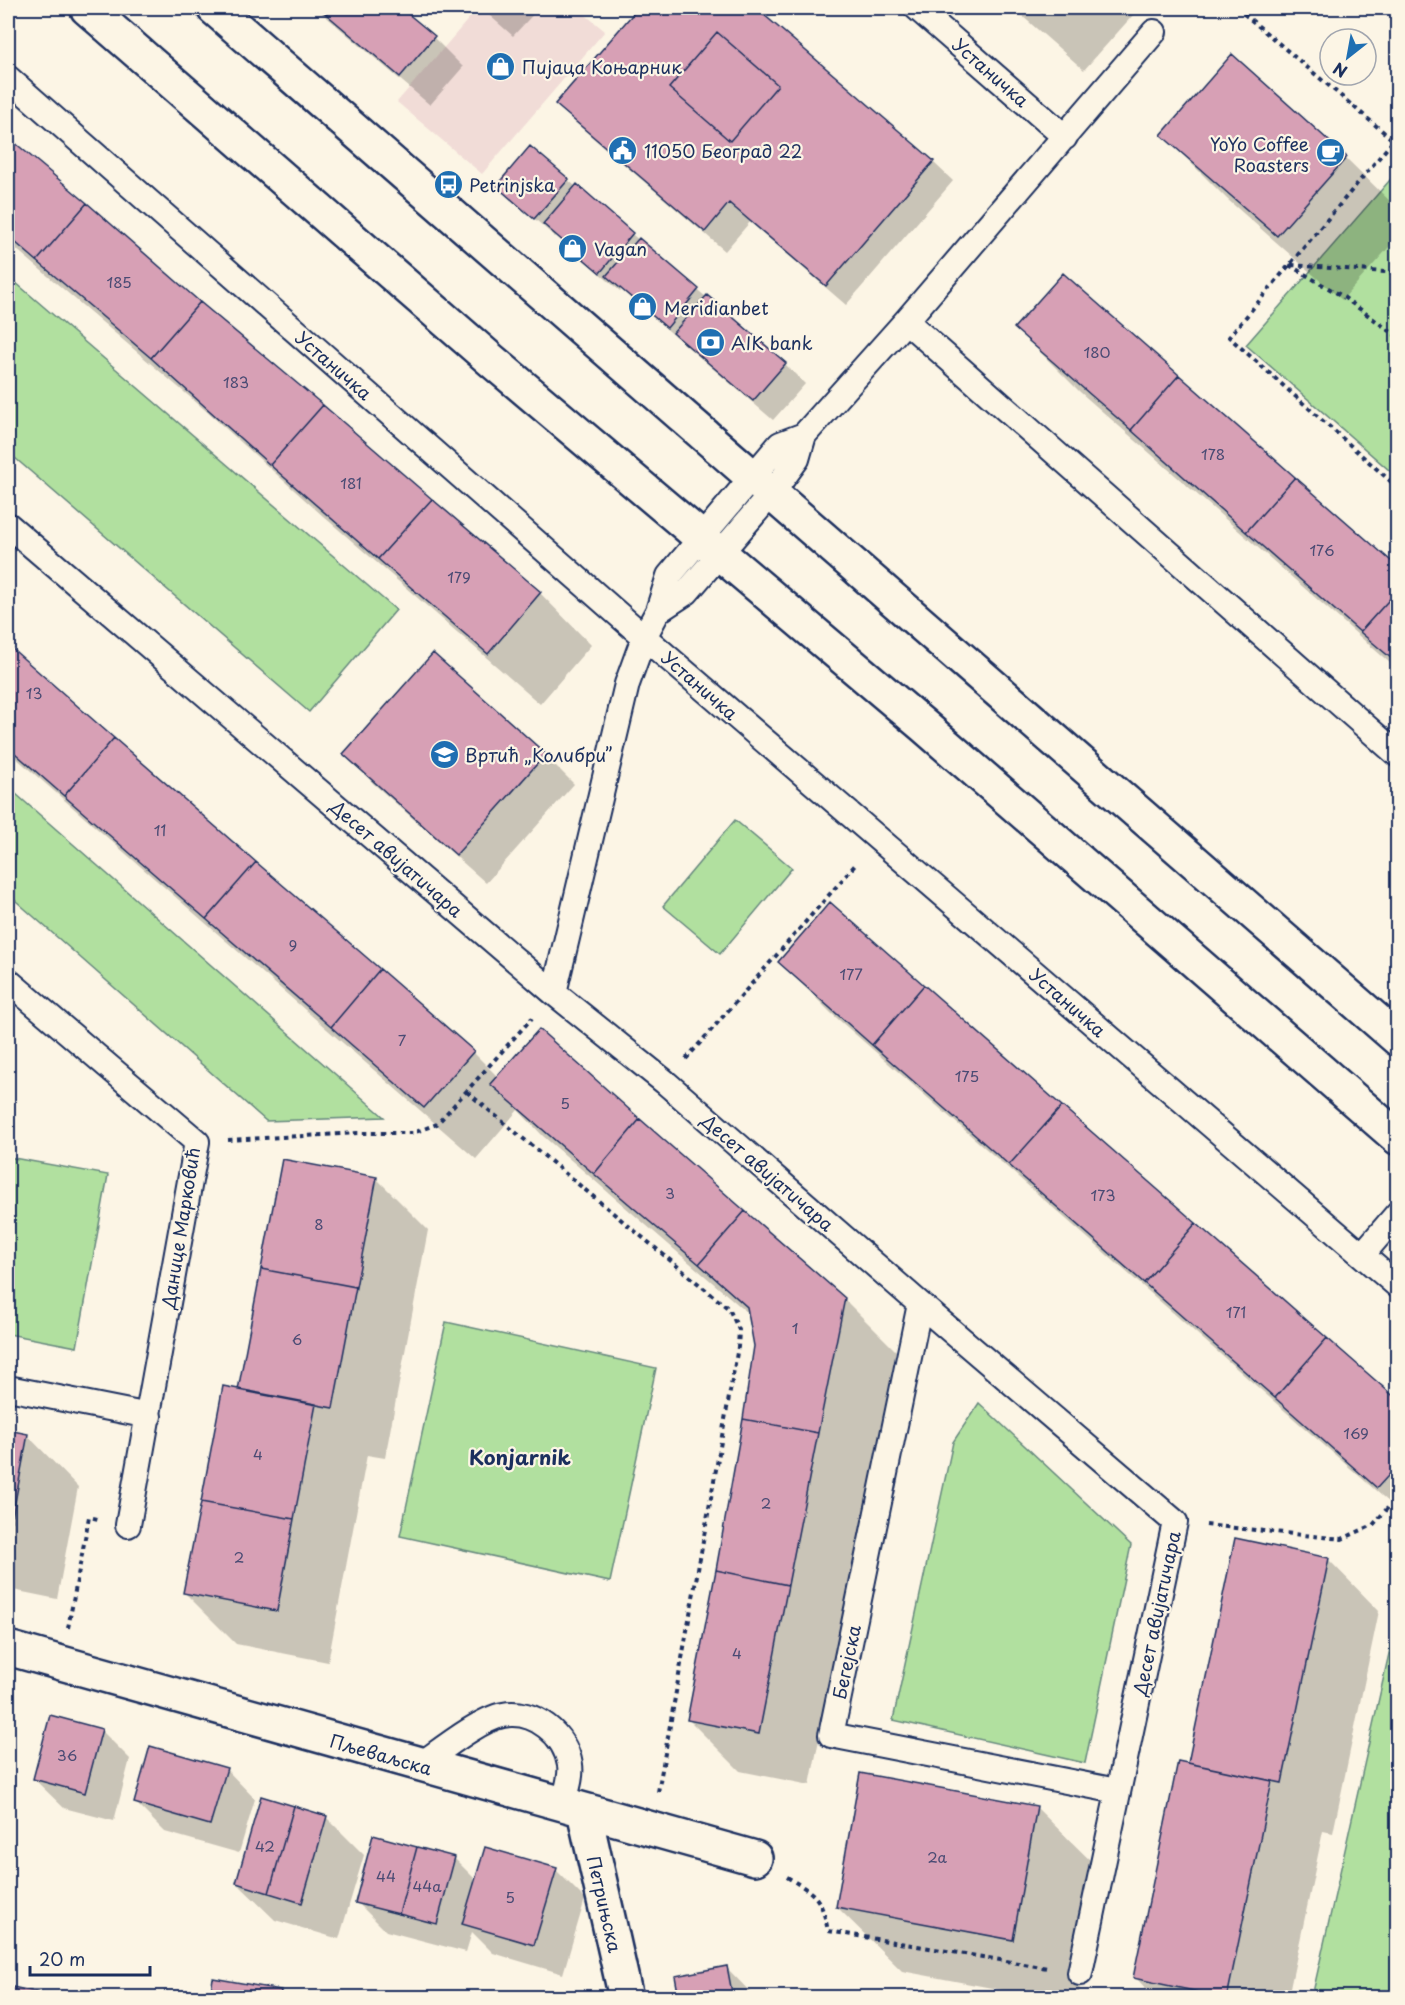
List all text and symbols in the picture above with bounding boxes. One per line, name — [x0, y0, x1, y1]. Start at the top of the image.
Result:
north arrow — [1318, 27, 1378, 87]
street label: Устаничка — [947, 31, 1036, 113]
shop icon: Пијаца Коњарник — [485, 50, 517, 82]
place label: Пијаца Коњарник — [522, 53, 682, 80]
text: N — [1328, 57, 1351, 84]
place label: YoYo Coffee Roasters — [1210, 130, 1309, 178]
public building icon: 11050 Београд 22 — [607, 134, 639, 166]
place label: 11050 Београд 22 — [644, 137, 802, 164]
cafe icon: YoYo Coffee Roasters — [1314, 137, 1346, 169]
bus stop icon: Petrinjska — [432, 168, 464, 200]
place label: Petrinjska — [469, 171, 556, 198]
shop icon: Vagan — [557, 232, 589, 264]
place label: Vagan — [594, 235, 647, 262]
house number: 185 — [106, 270, 132, 293]
shop icon: Meridianbet — [627, 291, 659, 323]
place label: Meridianbet — [664, 294, 769, 321]
street label: Устаничка — [290, 324, 379, 406]
bank icon: AIK bank — [694, 326, 726, 358]
place label: AIK bank — [731, 329, 813, 356]
house number: 180 — [1083, 340, 1111, 363]
house number: 183 — [223, 370, 249, 393]
house number: 178 — [1201, 442, 1225, 465]
house number: 181 — [340, 471, 362, 494]
house number: 176 — [1309, 538, 1335, 561]
house number: 179 — [447, 565, 471, 588]
street label: Устаничка — [656, 644, 745, 726]
house number: 13 — [26, 681, 42, 704]
school or university icon: Вртић „Колибри” — [428, 738, 460, 770]
place label: Вртић „Колибри” — [465, 741, 613, 768]
street label: Десет авијатичара — [324, 792, 470, 924]
house number: 11 — [154, 818, 166, 841]
house number: 9 — [289, 933, 297, 956]
street label: Устаничка — [1024, 961, 1113, 1043]
house number: 177 — [839, 962, 863, 985]
house number: 7 — [398, 1028, 407, 1051]
house number: 175 — [955, 1064, 979, 1087]
house number: 5 — [560, 1091, 570, 1114]
street label: Десет авијатичара — [695, 1106, 841, 1238]
street label: Данице Марковић — [154, 1146, 206, 1311]
house number: 3 — [665, 1181, 675, 1204]
house number: 173 — [1091, 1183, 1116, 1206]
house number: 8 — [314, 1212, 324, 1235]
house number: 171 — [1226, 1300, 1246, 1323]
house number: 1 — [792, 1316, 798, 1339]
house number: 6 — [292, 1327, 302, 1350]
house number: 169 — [1343, 1421, 1369, 1444]
house number: 4 — [253, 1442, 263, 1465]
district label: Konjarnik — [469, 1442, 571, 1472]
house number: 2 — [761, 1491, 771, 1514]
street label: Десет авијатичара — [1125, 1528, 1187, 1699]
house number: 2 — [234, 1545, 244, 1568]
street label: Бегејска — [825, 1621, 867, 1702]
house number: 4 — [732, 1641, 742, 1664]
street label: Пљеваљска — [327, 1727, 436, 1782]
house number: 36 — [57, 1743, 77, 1766]
house number: 42 — [255, 1834, 275, 1857]
house number: 2a — [927, 1845, 947, 1868]
street label: Петрињска — [581, 1853, 629, 1956]
house number: 44 — [376, 1864, 396, 1887]
house number: 44a — [412, 1874, 442, 1897]
house number: 5 — [505, 1885, 515, 1908]
scale bar — [30, 1939, 150, 1977]
text: 20 m — [39, 1945, 85, 1972]

